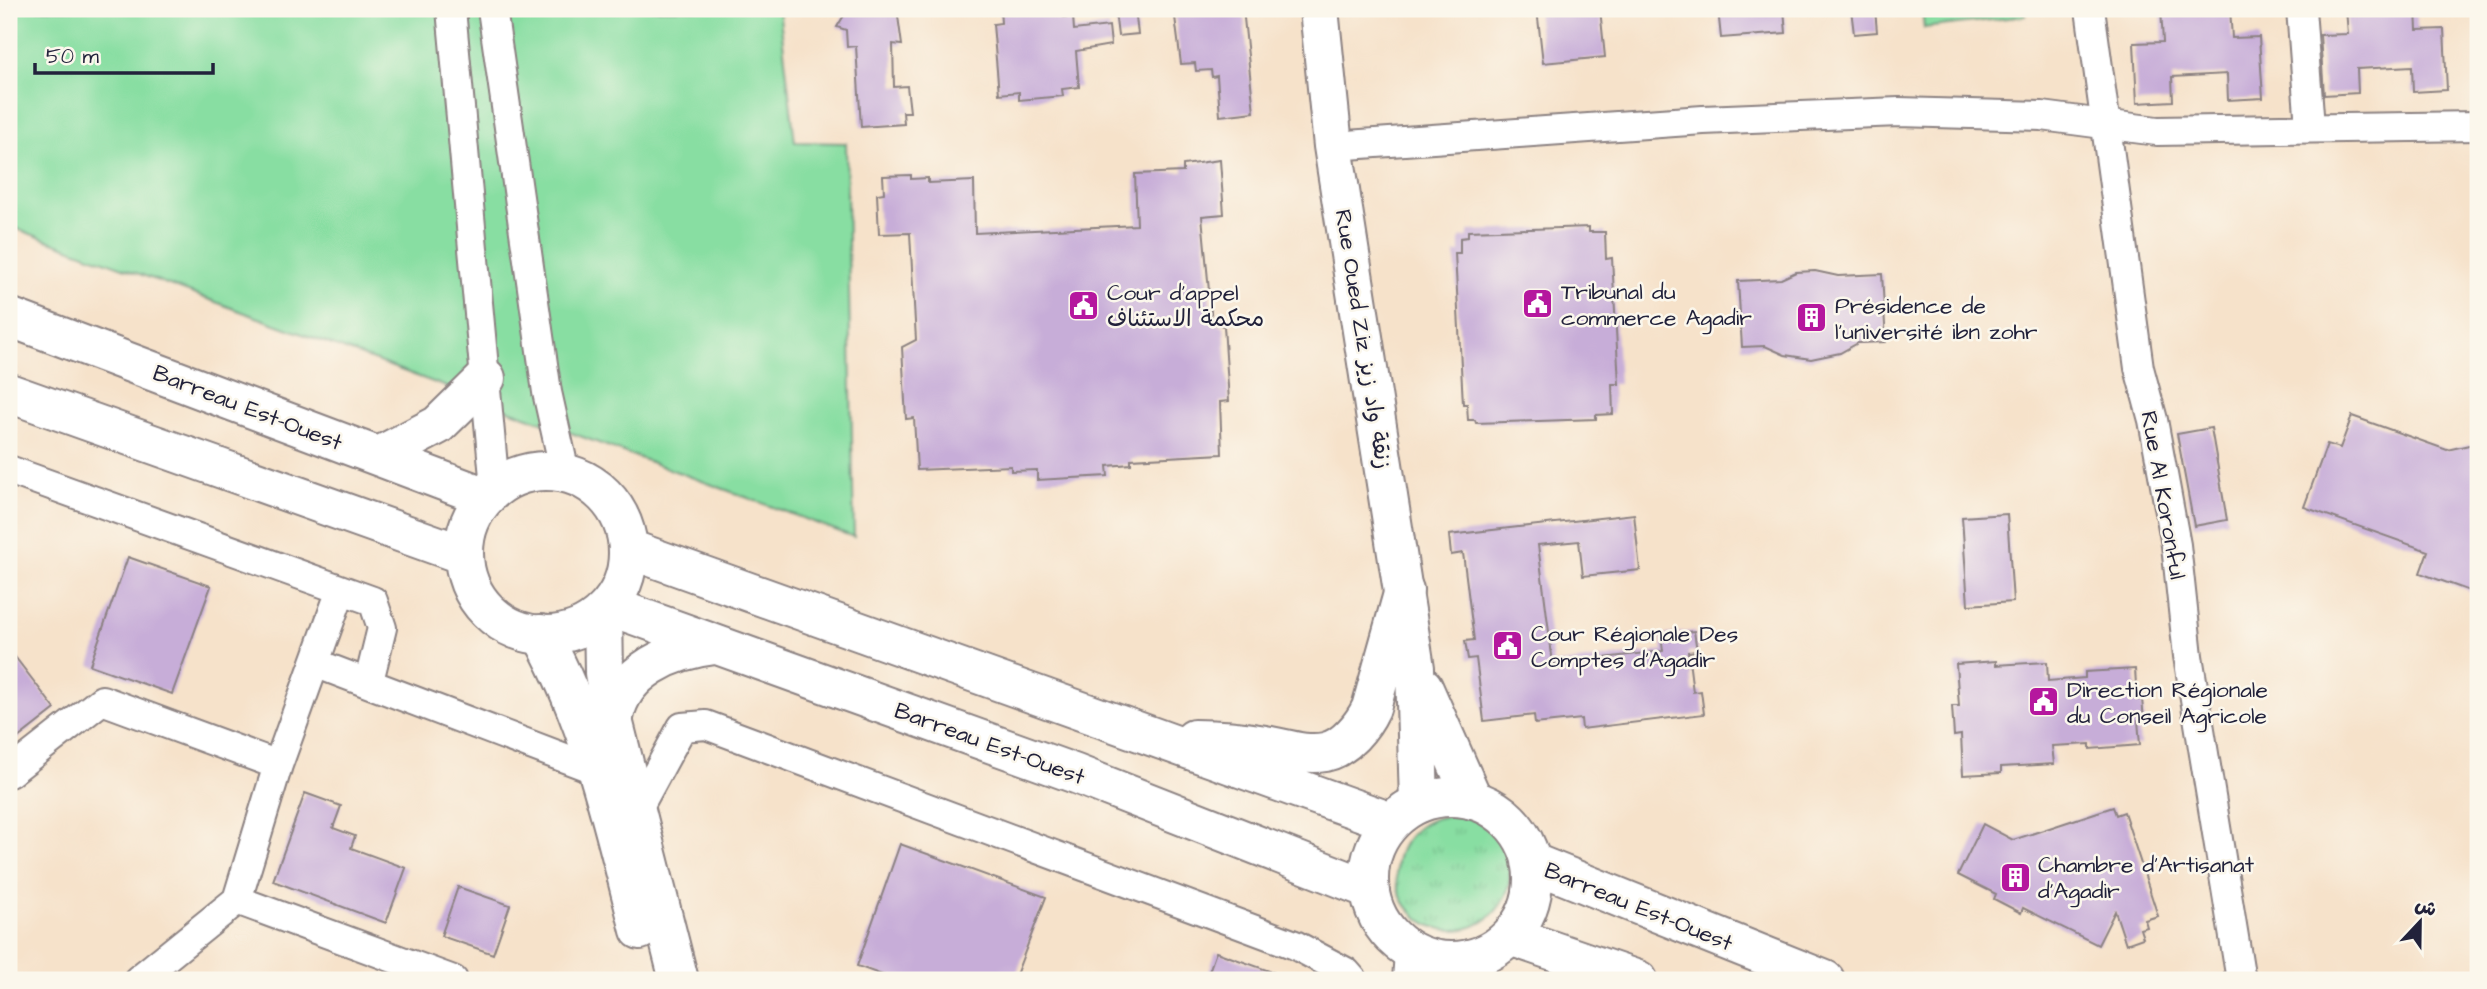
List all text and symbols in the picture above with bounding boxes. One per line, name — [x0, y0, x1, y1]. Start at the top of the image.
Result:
scale bar — [35, 32, 214, 76]
text: 50 m — [46, 42, 100, 71]
street label: Rue Oued Ziz زنقة واد زيز — [1327, 207, 1399, 471]
place label: Tribunal du commerce Agadir — [1561, 276, 1752, 335]
place label: Cour d'appel محكمة الاستئناف — [1107, 277, 1264, 335]
public building icon: Tribunal du commerce Agadir — [1521, 287, 1555, 321]
public building icon: Cour d'appel محكمة الاستئناف — [1067, 288, 1101, 322]
place label: Présidence de l'université ibn zohr — [1835, 290, 2038, 348]
building icon: Présidence de l'université ibn zohr — [1795, 301, 1829, 335]
street label: Barreau Est-Ouest — [148, 357, 348, 459]
street label: Rue Al Koronful — [2132, 409, 2194, 582]
place label: Cour Régionale Des Comptes d'Agadir — [1531, 618, 1738, 677]
public building icon: Cour Régionale Des Comptes d'Agadir — [1491, 629, 1525, 663]
place label: Direction Régionale du Conseil Agricole — [2067, 674, 2268, 733]
public building icon: Direction Régionale du Conseil Agricole — [2027, 685, 2061, 719]
street label: Barreau Est-Ouest — [890, 695, 1090, 793]
place label: Chambre d'Artisanat d'Agadir — [2038, 849, 2255, 908]
street label: Barreau Est-Ouest — [1540, 855, 1738, 960]
building icon: Chambre d'Artisanat d'Agadir — [1998, 860, 2032, 894]
north arrow — [2386, 888, 2456, 958]
text: ش — [2411, 891, 2441, 924]

